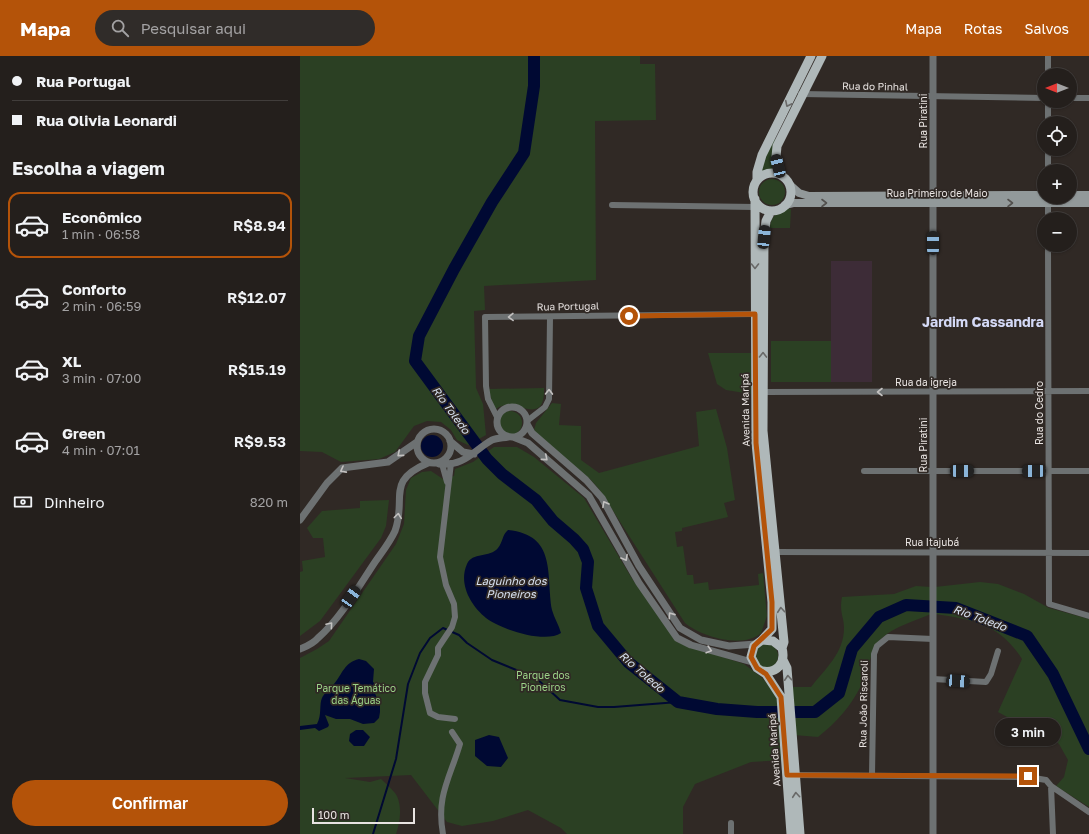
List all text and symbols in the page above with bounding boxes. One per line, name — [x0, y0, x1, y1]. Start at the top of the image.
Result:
search box — [95, 10, 375, 46]
text: Mapa — [20, 17, 71, 40]
icon: search — [109, 17, 131, 39]
text: Pesquisar aqui — [141, 19, 246, 37]
text: Mapa — [905, 20, 942, 37]
text: Rotas — [964, 20, 1003, 37]
text: Salvos — [1025, 20, 1069, 37]
north arrow — [1037, 68, 1077, 108]
map controls — [1037, 68, 1077, 252]
text: Rua Portugal — [36, 72, 131, 90]
street label: Rua do Pinhal — [842, 79, 908, 93]
street label: Rua Piratini — [917, 94, 929, 148]
one-way arrow — [785, 99, 793, 107]
text: Rua Olivia Leonardi — [36, 111, 177, 129]
button: locate — [1037, 116, 1077, 156]
car — [769, 153, 787, 179]
text: Escolha a viagem — [12, 157, 165, 179]
button: + — [1037, 164, 1077, 204]
street label: Rua Primeiro de Maio — [887, 187, 987, 199]
one-way arrow — [821, 199, 827, 207]
one-way arrow — [1007, 199, 1013, 207]
icon: car — [14, 207, 50, 243]
text: Econômico — [62, 208, 142, 226]
button: − — [1037, 212, 1077, 252]
text: R$8.94 — [233, 216, 286, 234]
car — [757, 224, 771, 250]
text: 1 min · 06:58 — [62, 226, 140, 242]
car — [927, 231, 939, 255]
one-way arrow — [751, 263, 759, 269]
icon: car — [14, 279, 50, 315]
text: Conforto — [62, 280, 126, 298]
text: R$12.07 — [227, 288, 286, 306]
text: 2 min · 06:59 — [62, 298, 141, 314]
street label: Rua Portugal — [537, 299, 599, 313]
route start — [620, 307, 638, 325]
one-way arrow — [508, 313, 514, 321]
district label: Jardim Cassandra — [922, 313, 1044, 330]
icon: car — [14, 351, 50, 387]
text: XL — [62, 352, 81, 370]
one-way arrow — [759, 352, 767, 358]
text: R$15.19 — [228, 360, 286, 378]
text: 3 min · 07:00 — [62, 370, 141, 386]
street label: Avenida Maripá — [738, 373, 752, 447]
street label: Rua da igreja — [895, 376, 957, 388]
street label: Rua do Cedro — [1033, 381, 1045, 445]
water label: Rio Toledo — [430, 383, 474, 437]
one-way arrow — [877, 388, 883, 396]
one-way arrow — [545, 389, 553, 395]
street label: Rua Piratini — [917, 418, 929, 472]
icon: car — [14, 423, 50, 459]
text: Green — [62, 424, 105, 442]
text: R$9.53 — [234, 432, 286, 450]
text: 4 min · 07:01 — [62, 442, 140, 458]
one-way arrow — [397, 450, 404, 457]
one-way arrow — [541, 453, 548, 460]
one-way arrow — [340, 465, 347, 472]
car — [950, 465, 974, 477]
car — [1022, 465, 1046, 477]
icon: cash — [12, 491, 34, 513]
text: Dinheiro — [44, 493, 104, 511]
text: 820 m — [250, 494, 288, 510]
one-way arrow — [602, 501, 609, 508]
one-way arrow — [393, 513, 402, 519]
street label: Rua Itajubá — [905, 536, 959, 548]
one-way arrow — [621, 554, 628, 561]
water label: Laguinho dos Pioneiros — [475, 574, 548, 600]
car — [339, 584, 363, 610]
water label: Rio Toledo — [952, 602, 1010, 634]
one-way arrow — [777, 607, 786, 613]
one-way arrow — [669, 613, 676, 620]
one-way arrow — [325, 623, 332, 630]
one-way arrow — [706, 645, 713, 654]
water label: Rio Toledo — [617, 649, 669, 696]
street label: Rua João Riscaroli — [856, 660, 870, 748]
park label: Parque dos Pioneiros — [516, 669, 570, 693]
car — [946, 674, 970, 688]
one-way arrow — [783, 675, 792, 681]
park label: Parque Temático das Águas — [316, 682, 396, 706]
street label: Avenida Maripá — [765, 713, 783, 787]
callout: 3 min — [995, 718, 1061, 746]
text: 3 min — [1011, 724, 1045, 740]
route end — [1019, 767, 1037, 785]
button: Confirmar — [12, 780, 288, 826]
one-way arrow — [792, 792, 801, 798]
scale bar — [312, 806, 415, 825]
text: 100 m — [318, 808, 349, 821]

